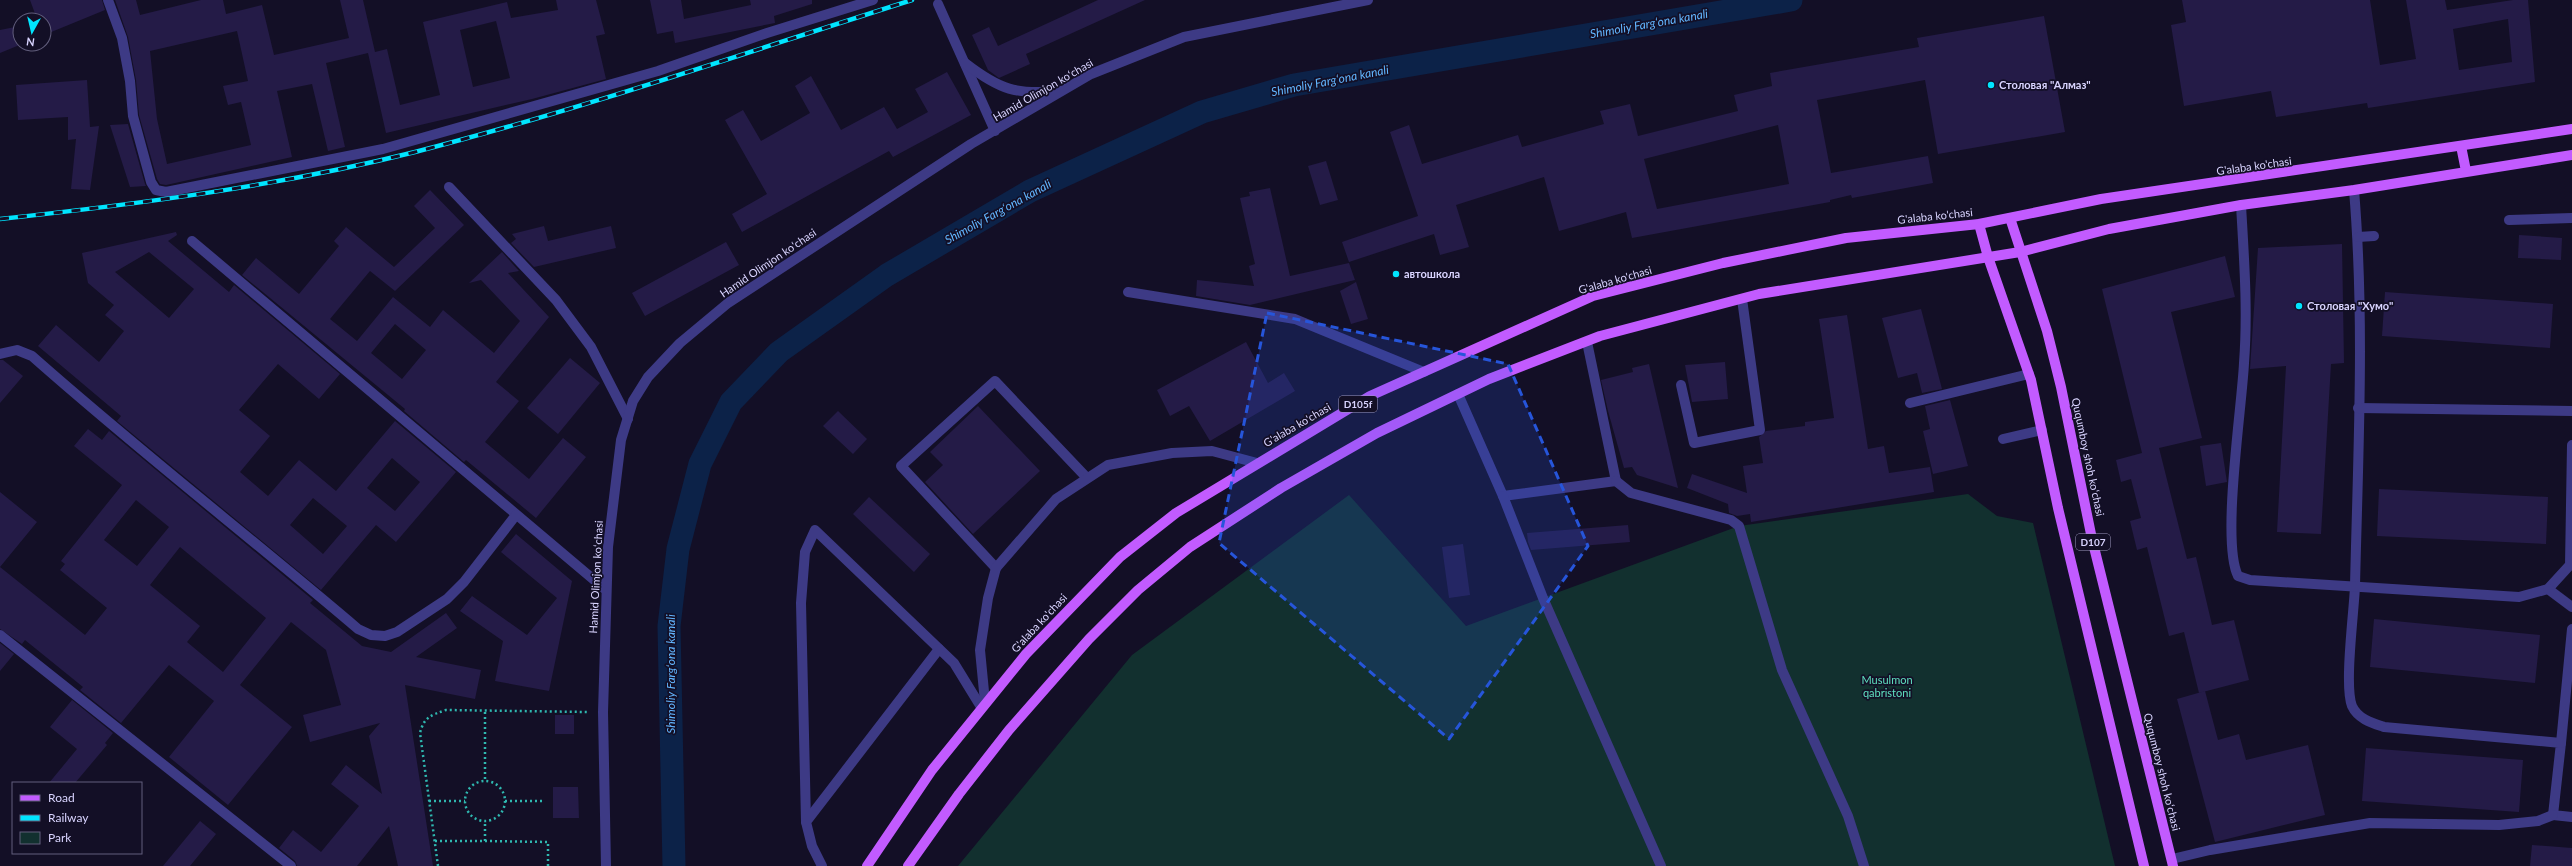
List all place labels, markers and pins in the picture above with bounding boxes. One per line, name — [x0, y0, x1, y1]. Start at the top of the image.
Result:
place label: Столовая "Алмаз" — [1999, 78, 2091, 91]
marker: Столовая "Алмаз" — [1986, 80, 1996, 90]
place label: автошкола — [1404, 267, 1460, 280]
marker: автошкола — [1391, 269, 1401, 279]
place label: Столовая "Хумо" — [2307, 299, 2393, 312]
marker: Столовая "Хумо" — [2294, 301, 2304, 311]

